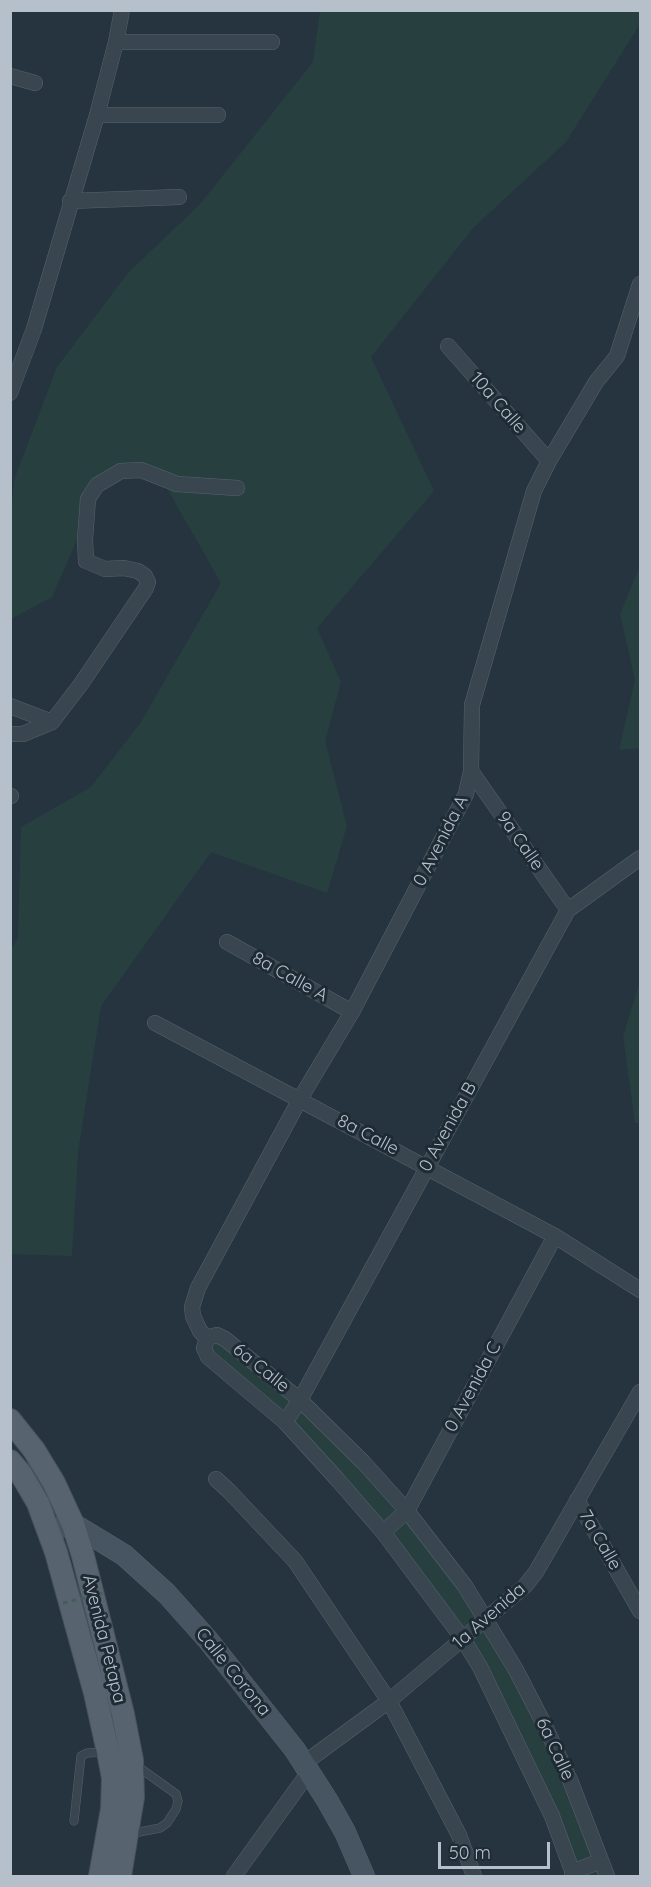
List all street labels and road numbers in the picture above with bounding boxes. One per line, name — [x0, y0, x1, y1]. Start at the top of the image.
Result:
street label: 10a Calle — [466, 368, 530, 438]
street label: 0 Avenida A — [409, 792, 473, 890]
street label: 9a Calle — [492, 807, 548, 875]
street label: 8a Calle A — [248, 947, 332, 1007]
street label: 0 Avenida B — [415, 1078, 481, 1176]
street label: 8a Calle — [334, 1110, 402, 1160]
street label: 0 Avenida C — [440, 1338, 506, 1436]
street label: 6a Calle — [228, 1339, 294, 1397]
street label: 7a Calle — [574, 1506, 626, 1574]
street label: Avenida Petapa — [78, 1573, 130, 1705]
street label: 1a Avenida — [448, 1579, 530, 1653]
street label: Calle Corona — [191, 1624, 275, 1720]
street label: 6a Calle — [531, 1714, 579, 1784]

